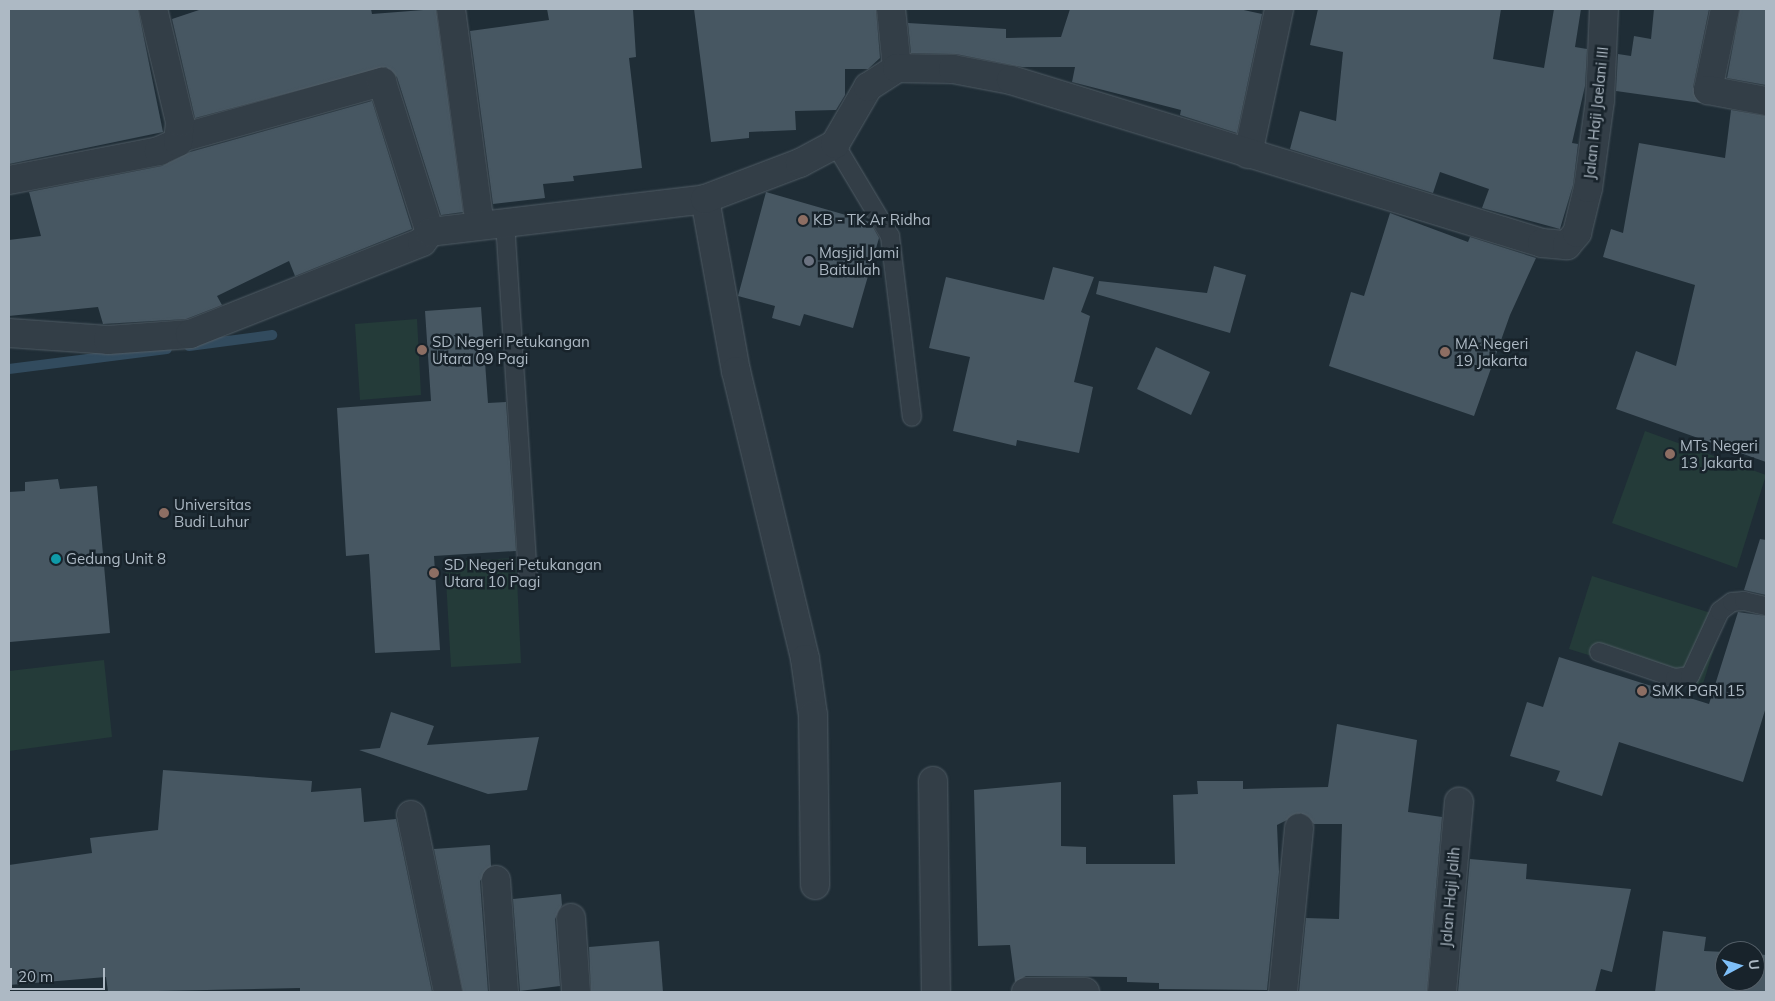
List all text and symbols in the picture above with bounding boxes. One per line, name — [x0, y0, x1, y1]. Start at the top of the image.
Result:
street label: Jalan Haji Jaelani III — [1580, 46, 1612, 180]
place label: KB - TK Ar Ridha — [813, 211, 931, 229]
marker: KB - TK Ar Ridha — [797, 214, 809, 226]
place label: Masjid Jami Baitullah — [819, 243, 899, 278]
marker: Masjid Jami Baitullah — [803, 255, 815, 267]
place label: SD Negeri Petukangan Utara 09 Pagi — [432, 332, 590, 367]
place label: MA Negeri 19 Jakarta — [1455, 334, 1528, 369]
marker: SD Negeri Petukangan Utara 09 Pagi — [416, 344, 428, 356]
marker: MA Negeri 19 Jakarta — [1439, 346, 1451, 358]
place label: MTs Negeri 13 Jakarta — [1680, 436, 1758, 471]
marker: MTs Negeri 13 Jakarta — [1664, 448, 1676, 460]
place label: Universitas Budi Luhur — [174, 495, 251, 530]
marker: Universitas Budi Luhur — [158, 507, 170, 519]
place label: Gedung Unit 8 — [66, 550, 166, 568]
marker: Gedung Unit 8 — [50, 553, 62, 565]
place label: SD Negeri Petukangan Utara 10 Pagi — [444, 555, 602, 590]
marker: SD Negeri Petukangan Utara 10 Pagi — [428, 567, 440, 579]
place label: SMK PGRI 15 — [1652, 682, 1744, 700]
marker: SMK PGRI 15 — [1636, 685, 1648, 697]
street label: Jalan Haji Jalih — [1437, 846, 1463, 948]
north arrow — [1715, 941, 1765, 991]
scale bar — [12, 958, 108, 990]
text: U — [1744, 958, 1763, 971]
text: 20 m — [18, 967, 53, 986]

